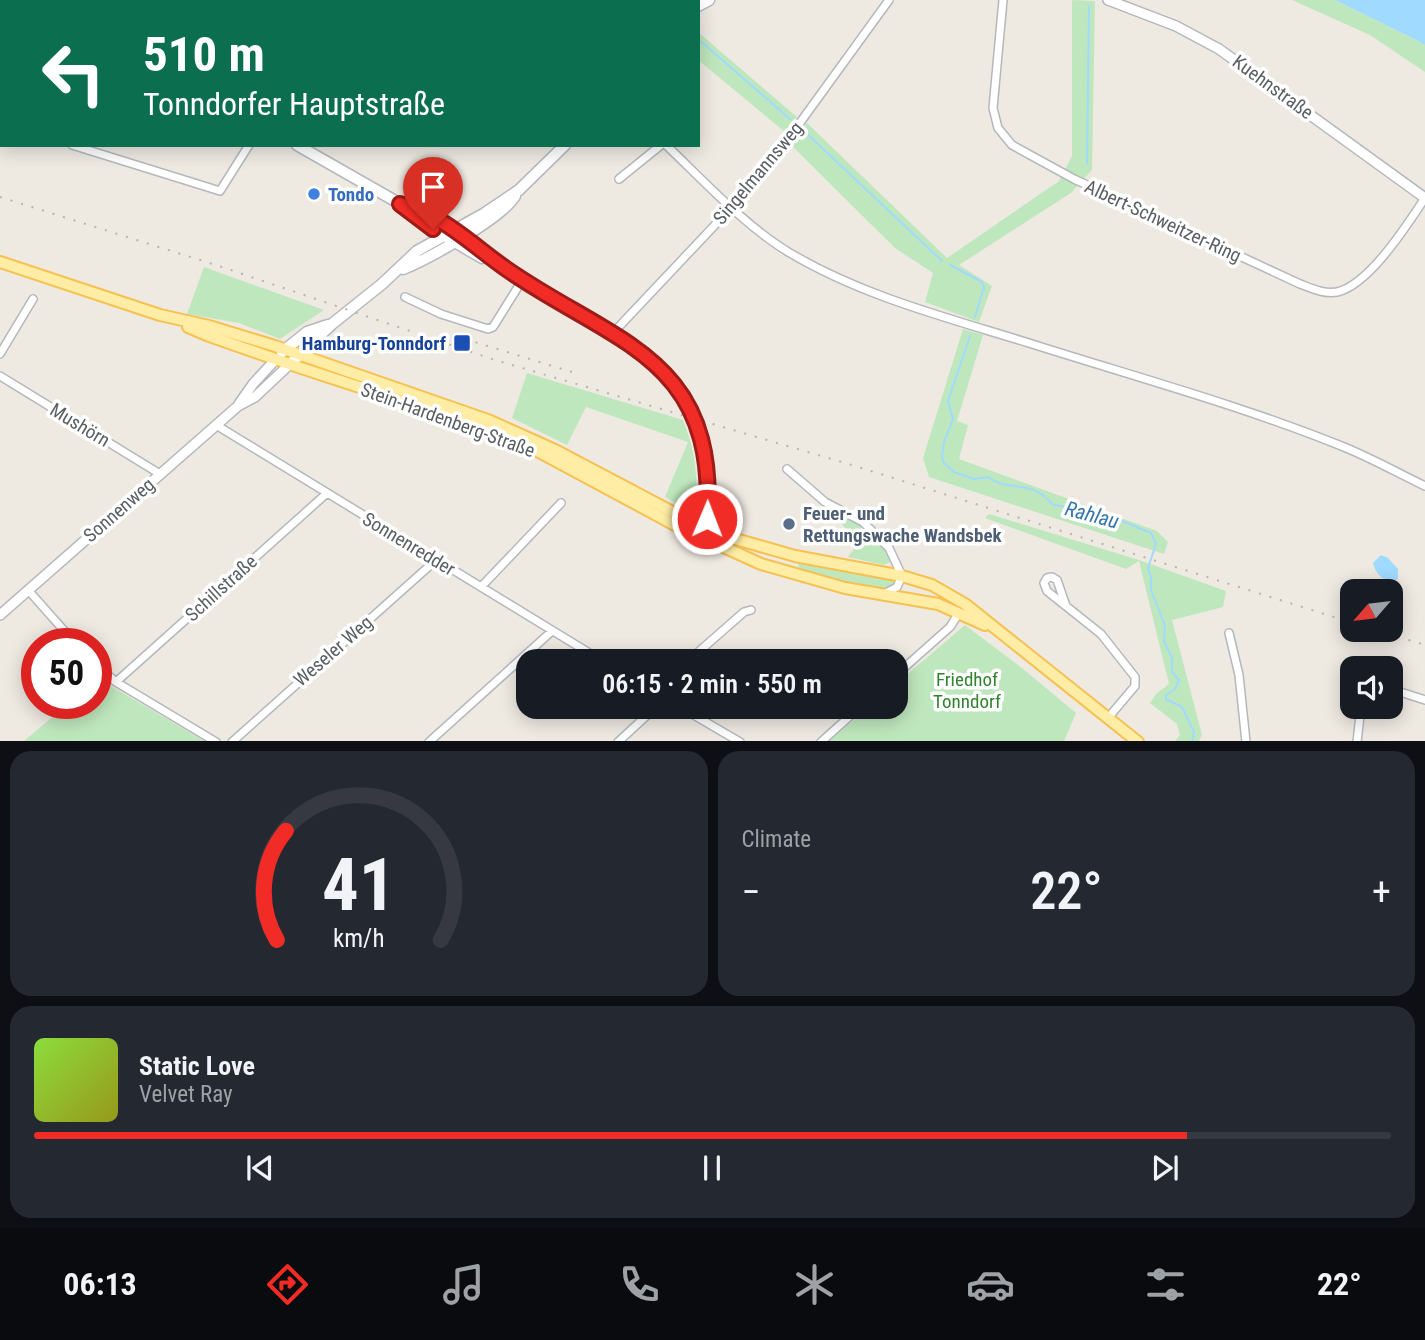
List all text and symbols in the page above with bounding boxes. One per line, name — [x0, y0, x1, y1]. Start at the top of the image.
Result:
text: 510 m — [143, 26, 265, 83]
icon: left — [28, 28, 119, 119]
street label: Kuehnstraße — [1228, 50, 1318, 124]
text: Tonndorfer Hauptstraße — [143, 85, 445, 123]
street label: Singelmannsweg — [708, 117, 808, 229]
pin — [403, 157, 463, 229]
icon: arrive — [414, 168, 452, 206]
street label: Albert-Schweitzer-Ring — [1081, 175, 1245, 267]
place label: Tondo — [328, 183, 374, 206]
marker: Tondo — [306, 186, 322, 202]
place label: Hamburg-Tonndorf — [302, 332, 447, 355]
marker: Hamburg-Tonndorf — [452, 333, 472, 353]
street label: Stein-Hardenberg-Straße — [358, 378, 538, 462]
street label: Mushörn — [46, 398, 114, 452]
street label: Sonnenweg — [79, 473, 159, 547]
position arrow — [670, 482, 744, 556]
water label: Rahlau — [1062, 496, 1122, 534]
place label: Feuer- und Rettungswache Wandsbek — [803, 502, 1002, 547]
street label: Sonnenredder — [359, 507, 460, 581]
marker: Feuer- und Rettungswache Wandsbek — [781, 516, 797, 532]
street label: Schillstraße — [180, 550, 262, 626]
north arrow — [1340, 579, 1404, 642]
map controls — [1340, 579, 1403, 719]
street label: Weseler Weg — [289, 611, 377, 691]
speed limit sign: 50 — [21, 628, 112, 719]
button: sound — [1340, 656, 1403, 719]
park label: Friedhof Tonndorf — [933, 668, 1001, 713]
text: 06:15 · 2 min · 550 m — [602, 669, 822, 699]
text: Climate — [742, 826, 811, 853]
text: 41 — [322, 842, 396, 928]
text: 22° — [1030, 861, 1102, 922]
text: − — [742, 870, 761, 914]
text: + — [1372, 870, 1391, 914]
text: km/h — [333, 923, 384, 952]
text: Static Love — [139, 1051, 255, 1081]
text: Velvet Ray — [139, 1081, 233, 1108]
icon: previous — [241, 1149, 279, 1187]
icon: pause — [693, 1149, 731, 1187]
icon: next — [1146, 1149, 1184, 1187]
icon: directions — [263, 1260, 312, 1309]
icon: music — [439, 1260, 488, 1309]
icon: phone — [615, 1260, 664, 1309]
icon: climate — [790, 1260, 839, 1309]
icon: car — [966, 1260, 1015, 1309]
icon: filters — [1141, 1260, 1190, 1309]
text: 06:13 — [63, 1265, 137, 1303]
text: 22° — [1317, 1265, 1362, 1303]

